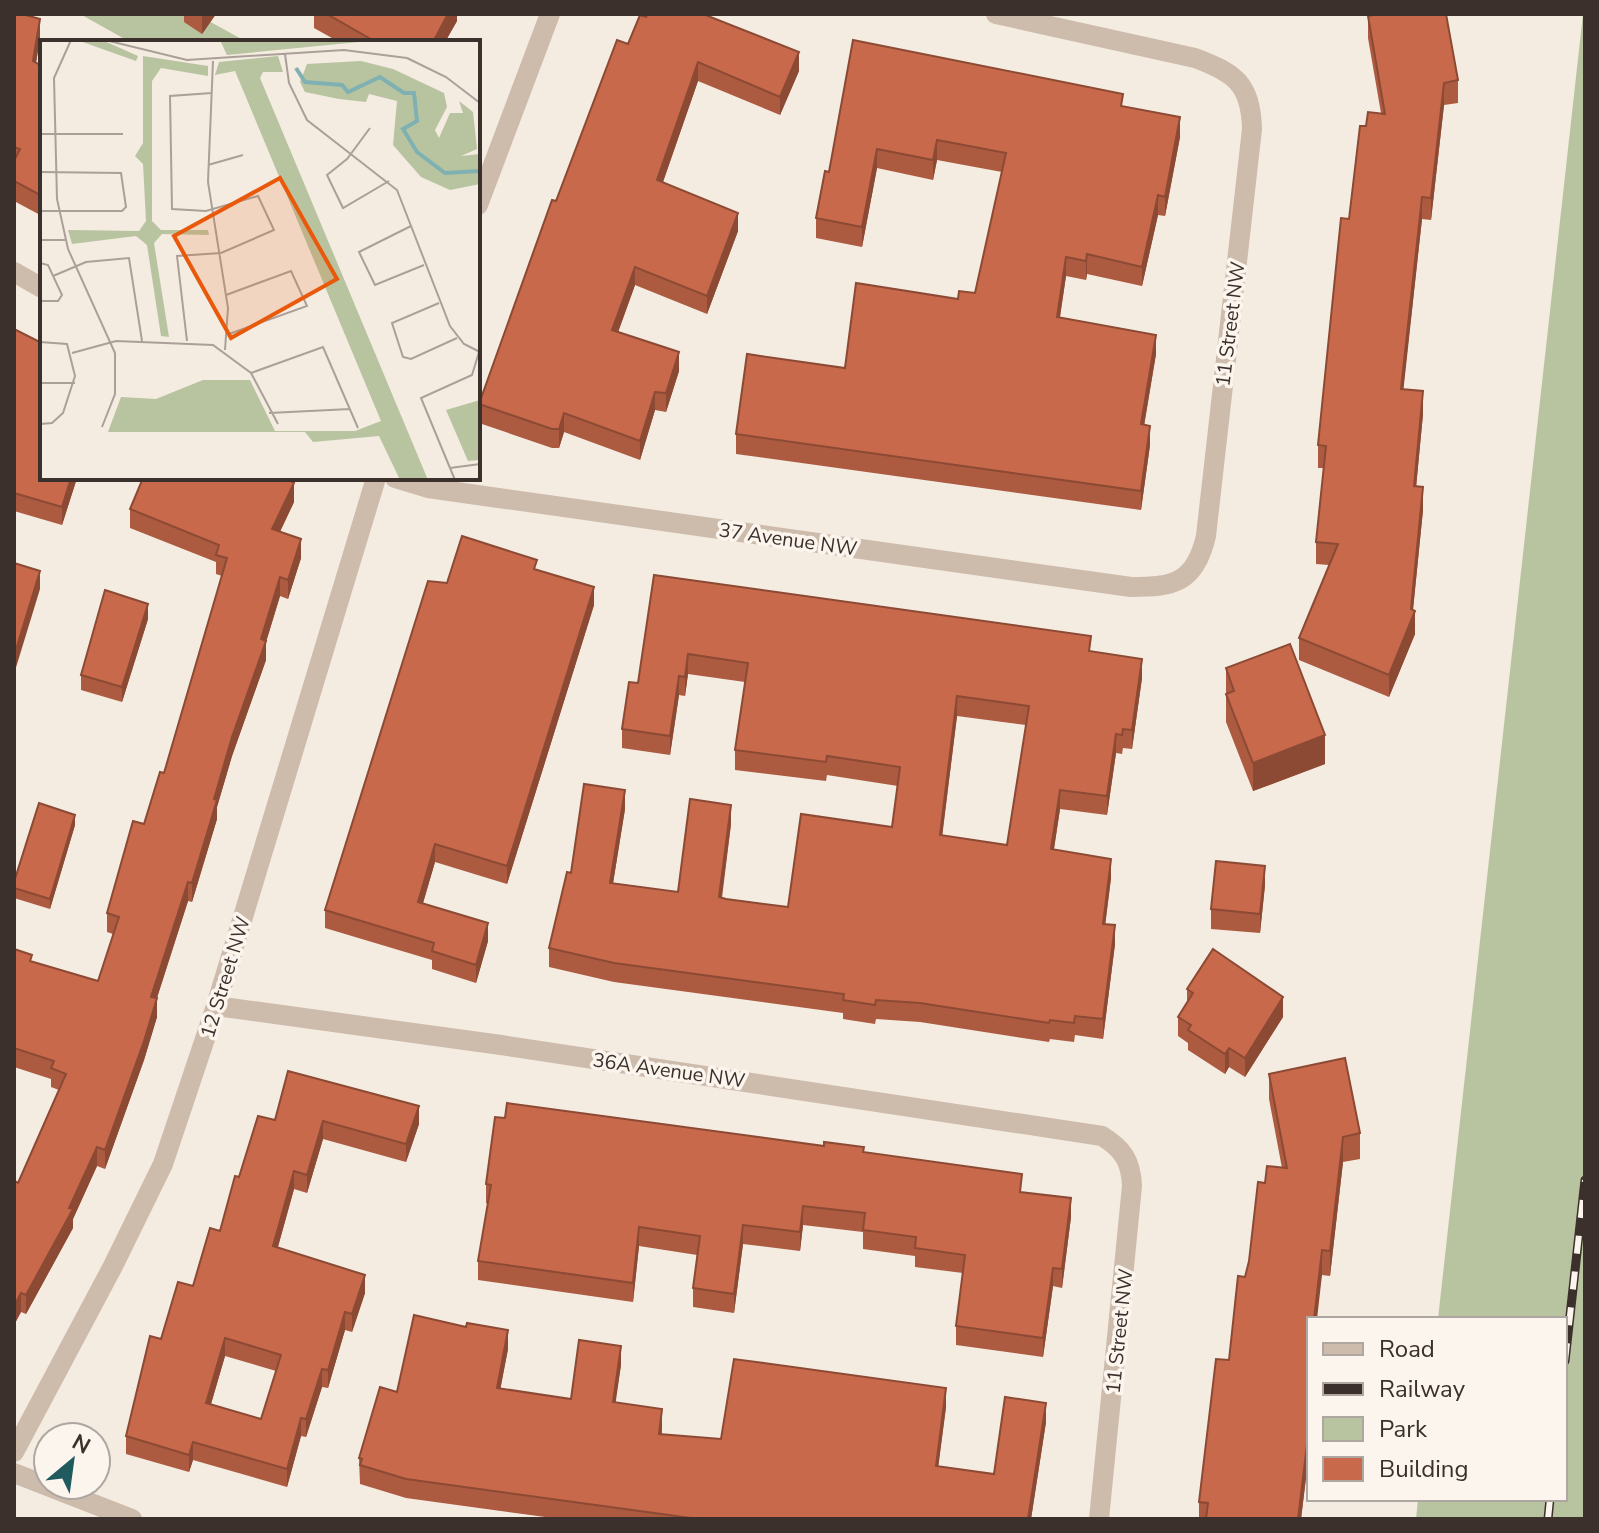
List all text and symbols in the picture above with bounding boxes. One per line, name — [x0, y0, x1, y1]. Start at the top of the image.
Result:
inset map — [40, 40, 480, 480]
street label: 11 Street NW — [1209, 260, 1252, 388]
street label: 37 Avenue NW — [717, 516, 859, 563]
street label: 12 Street NW — [194, 913, 257, 1041]
street label: 36A Avenue NW — [591, 1046, 747, 1095]
street label: 11 Street NW — [1100, 1267, 1139, 1395]
legend — [1307, 1317, 1567, 1501]
text: Road — [1379, 1333, 1435, 1365]
text: Railway — [1379, 1373, 1466, 1405]
text: Park — [1379, 1413, 1428, 1445]
north arrow — [32, 1421, 112, 1501]
text: N — [67, 1427, 96, 1461]
text: Building — [1379, 1453, 1469, 1485]

